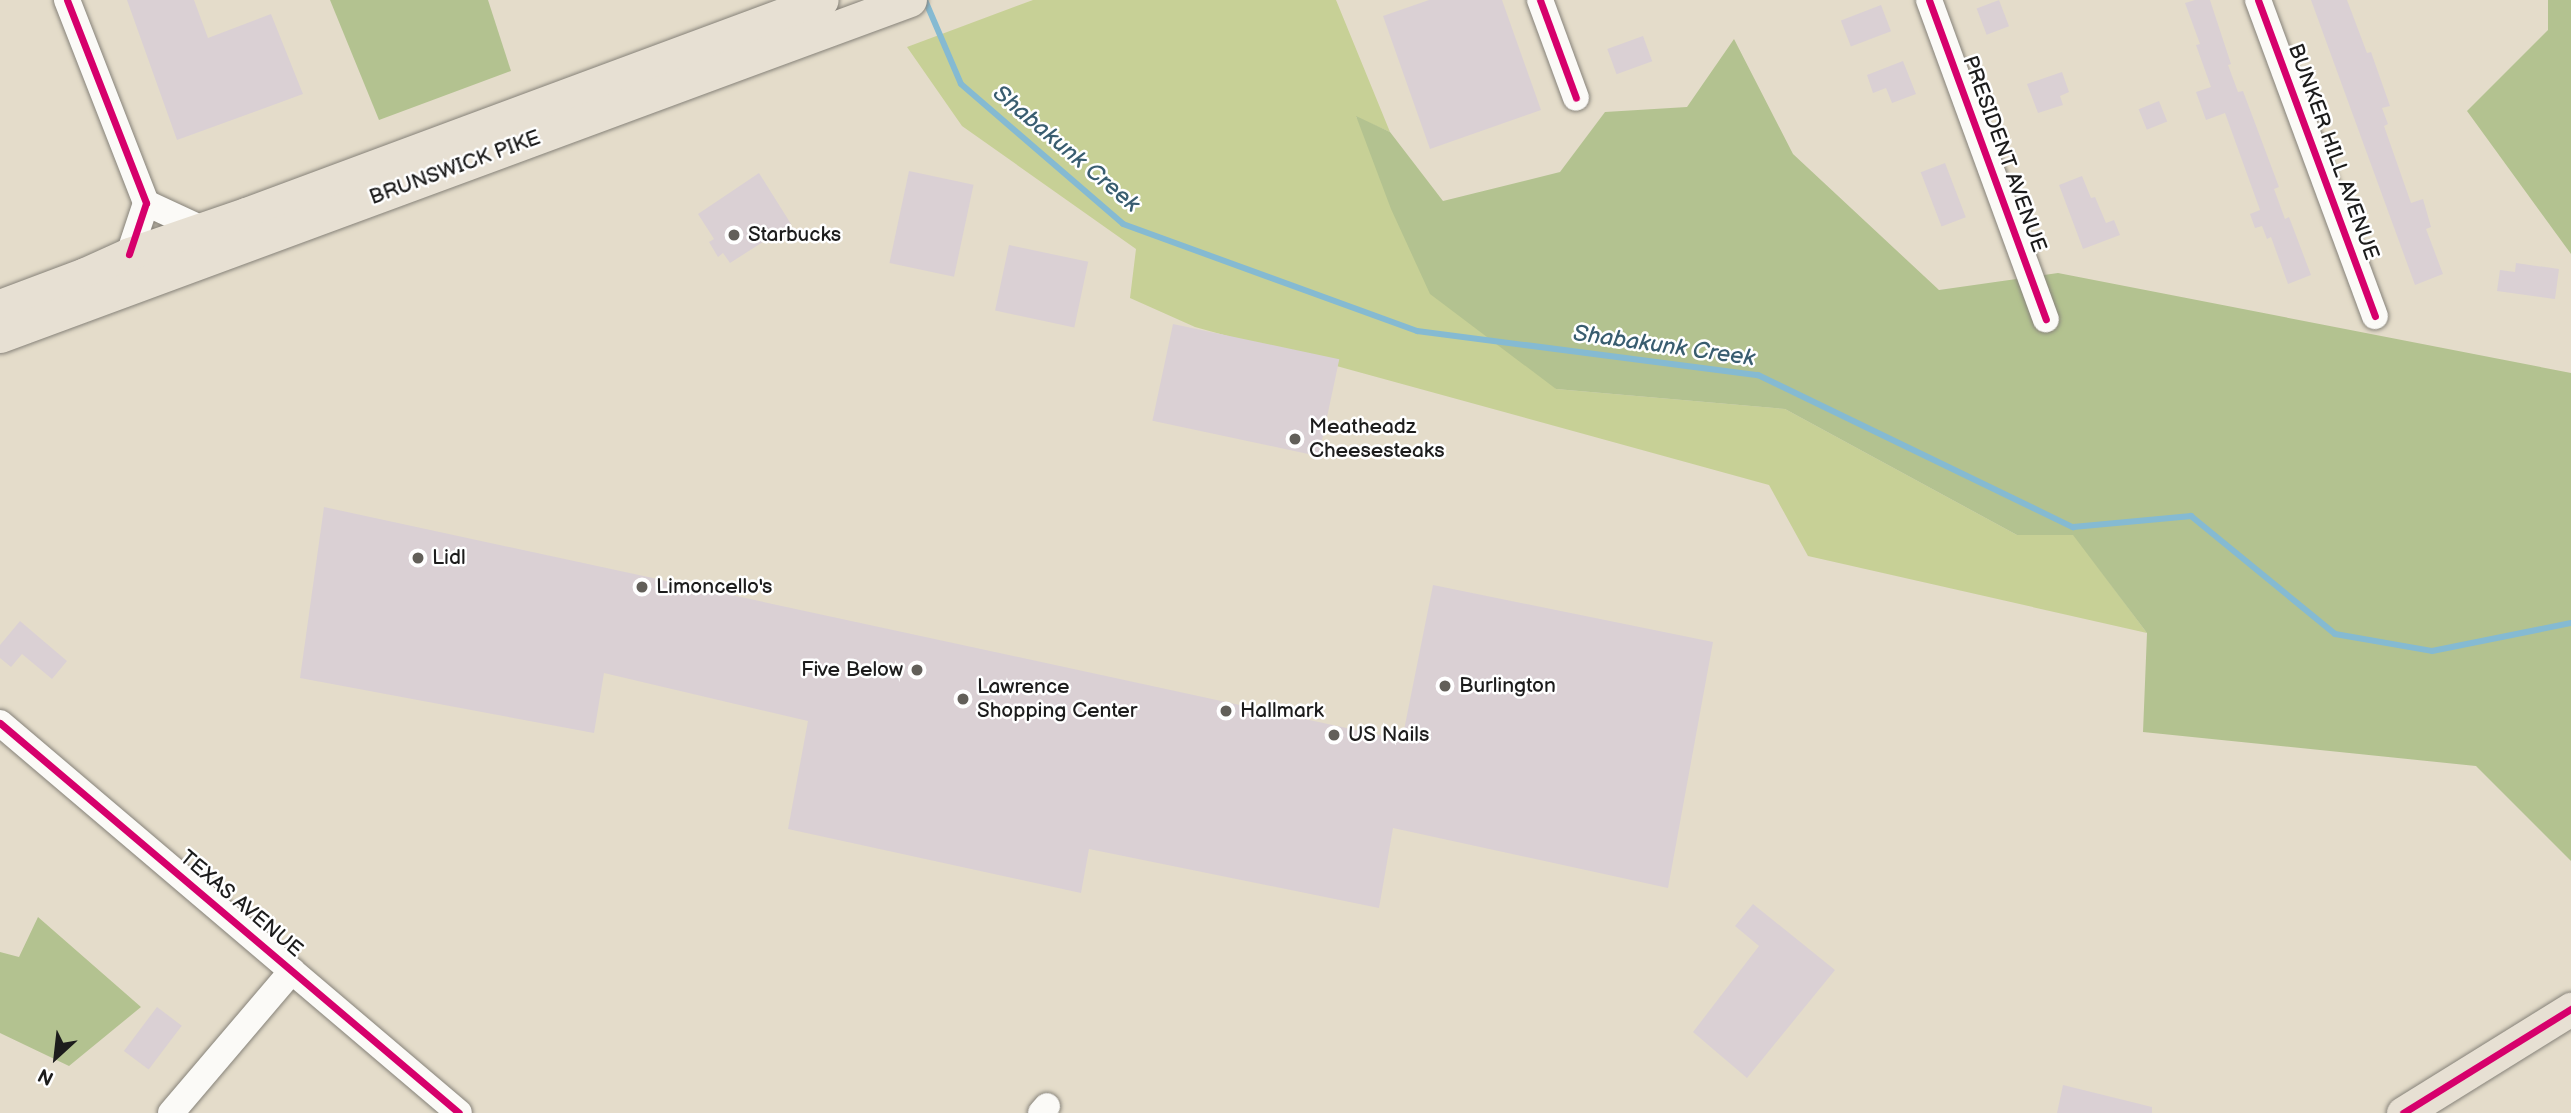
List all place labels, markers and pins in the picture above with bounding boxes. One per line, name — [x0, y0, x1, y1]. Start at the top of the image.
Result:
place label: Starbucks — [748, 222, 841, 248]
marker: Starbucks — [726, 227, 742, 243]
place label: Meatheadz Cheesesteaks — [1309, 414, 1445, 464]
marker: Meatheadz Cheesesteaks — [1287, 431, 1303, 447]
place label: Lidl — [432, 545, 466, 571]
marker: Lidl — [410, 550, 426, 566]
place label: Limoncello's — [656, 574, 772, 600]
marker: Limoncello's — [634, 579, 650, 595]
place label: Five Below — [801, 657, 903, 683]
marker: Five Below — [909, 662, 925, 678]
place label: Burlington — [1459, 673, 1556, 699]
place label: Lawrence Shopping Center — [977, 674, 1137, 724]
marker: Burlington — [1437, 678, 1453, 694]
marker: Lawrence Shopping Center — [955, 691, 971, 707]
place label: Hallmark — [1240, 698, 1324, 724]
marker: Hallmark — [1218, 703, 1234, 719]
place label: US Nails — [1348, 722, 1429, 748]
marker: US Nails — [1326, 727, 1342, 743]

